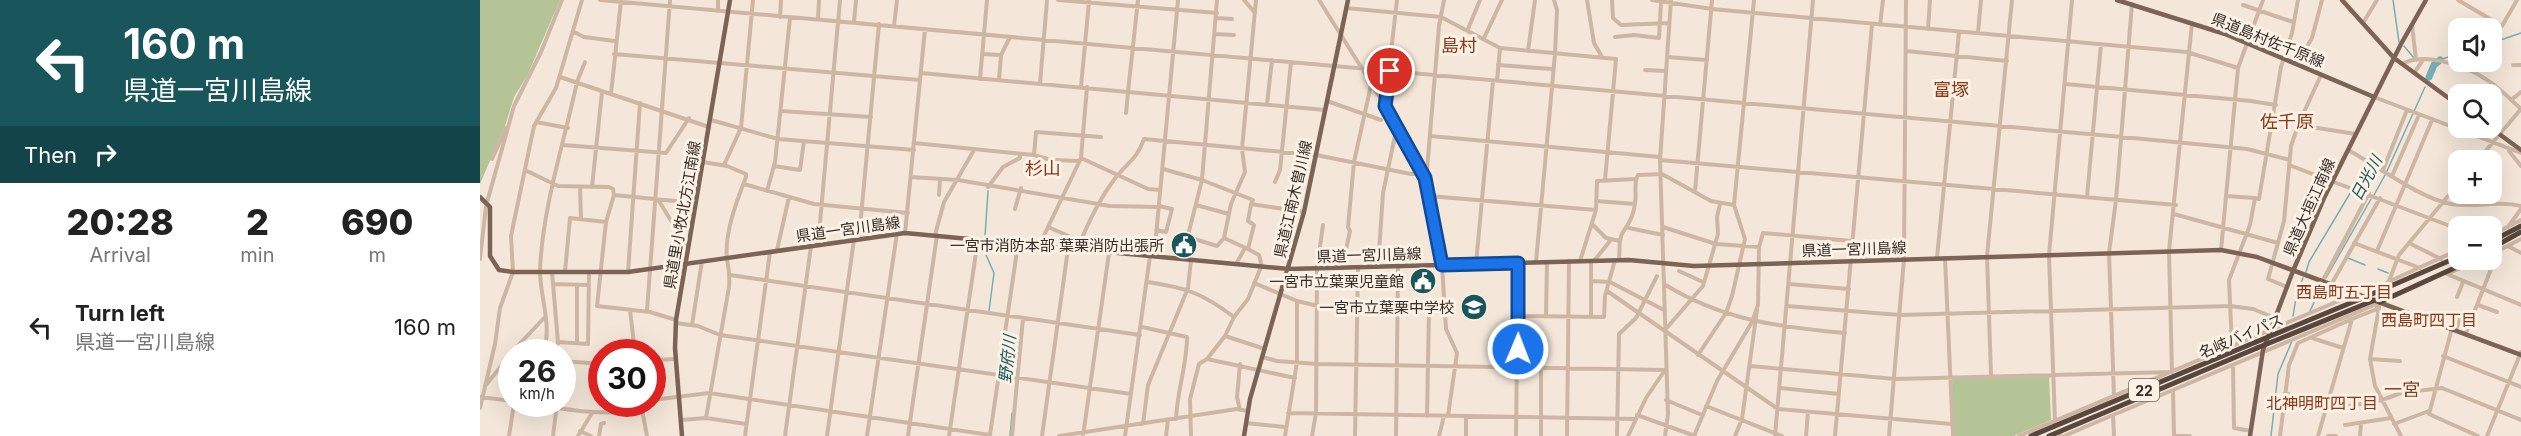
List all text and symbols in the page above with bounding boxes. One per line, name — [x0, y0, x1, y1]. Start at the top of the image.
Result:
street label: 県道島村佐千原線 — [2209, 9, 2327, 71]
text: 160 m — [123, 18, 245, 69]
map controls — [2448, 18, 2502, 270]
button: sound — [2448, 18, 2502, 72]
icon: left — [24, 24, 102, 102]
district label: 島村 — [1441, 35, 1477, 56]
pin — [1364, 45, 1415, 96]
icon: arrive — [1373, 54, 1406, 87]
text: 県道一宮川島線 — [123, 74, 312, 107]
district label: 富塚 — [1933, 79, 1969, 100]
button: search — [2448, 84, 2502, 138]
district label: 佐千原 — [2260, 111, 2314, 132]
icon: right — [89, 138, 122, 171]
street label: 県道江南木曽川線 — [1270, 138, 1316, 260]
street label: 県道里小牧北方江南線 — [660, 139, 704, 291]
text: Then — [24, 142, 77, 168]
water label: 日光川 — [2346, 150, 2387, 204]
button: + — [2448, 150, 2502, 204]
street label: 県道大垣江南線 — [2279, 155, 2339, 259]
district label: 杉山 — [1025, 158, 1061, 179]
text: 20:28 — [66, 200, 174, 244]
text: 2 — [246, 200, 269, 244]
text: 690 — [341, 200, 414, 244]
street label: 県道一宮川島線 — [795, 212, 901, 246]
button: − — [2448, 216, 2502, 270]
public building icon: 一宮市消防本部 葉栗消防出張所 — [1169, 230, 1199, 260]
place label: 一宮市消防本部 葉栗消防出張所 — [950, 236, 1164, 255]
street label: 県道一宮川島線 — [1801, 238, 1907, 260]
text: Arrival — [89, 243, 151, 267]
text: min — [240, 243, 275, 267]
text: m — [368, 243, 386, 267]
street label: 県道一宮川島線 — [1316, 244, 1422, 266]
public building icon: 一宮市立葉栗児童館 — [1408, 266, 1438, 296]
place label: 一宮市立葉栗児童館 — [1269, 272, 1404, 291]
district label: 西島町五丁目 — [2296, 282, 2392, 302]
school or university icon: 一宮市立葉栗中学校 — [1459, 292, 1489, 322]
place label: 一宮市立葉栗中学校 — [1319, 298, 1454, 317]
text: Turn left — [75, 300, 165, 326]
street label: 名岐バイパス — [2196, 310, 2286, 362]
district label: 西島町四丁目 — [2381, 310, 2477, 330]
icon: left — [24, 311, 57, 344]
text: 160 m — [394, 314, 456, 340]
position arrow — [1486, 317, 1550, 381]
text: 県道一宮川島線 — [75, 330, 215, 354]
water label: 野府川 — [995, 332, 1020, 384]
speed limit sign: 30 — [588, 339, 666, 417]
text: 26 — [518, 353, 556, 389]
road number: 22 — [2129, 379, 2159, 401]
district label: 一宮 — [2384, 379, 2420, 400]
text: km/h — [519, 384, 555, 403]
district label: 北神明町四丁目 — [2266, 393, 2378, 413]

